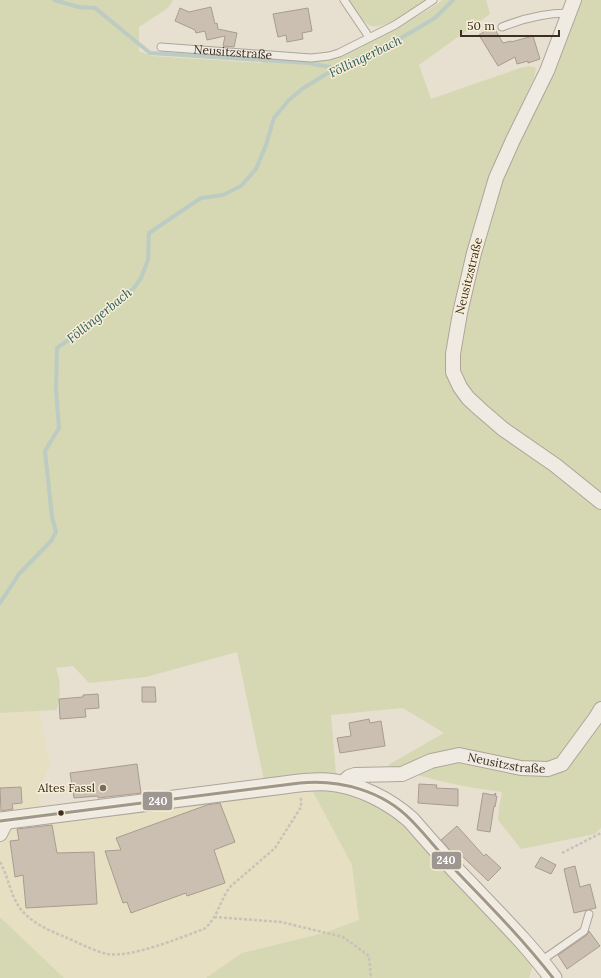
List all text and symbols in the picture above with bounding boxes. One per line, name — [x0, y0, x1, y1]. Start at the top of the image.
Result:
scale bar — [461, 12, 559, 38]
text: 50 m — [467, 18, 495, 33]
water label: Föllingerbach — [326, 31, 405, 81]
street label: Neusitzstraße — [193, 41, 273, 62]
street label: Neusitzstraße — [452, 235, 485, 316]
water label: Föllingerbach — [63, 284, 136, 347]
street label: Neusitzstraße — [466, 749, 546, 776]
place label: Altes Fassl — [37, 780, 95, 795]
marker: Altes Fassl — [98, 783, 108, 793]
line badge: 240 — [142, 791, 173, 811]
text: 240 — [149, 794, 167, 808]
unlabelled marker — [56, 808, 66, 818]
line badge: 240 — [431, 851, 462, 870]
text: 240 — [437, 853, 455, 867]

